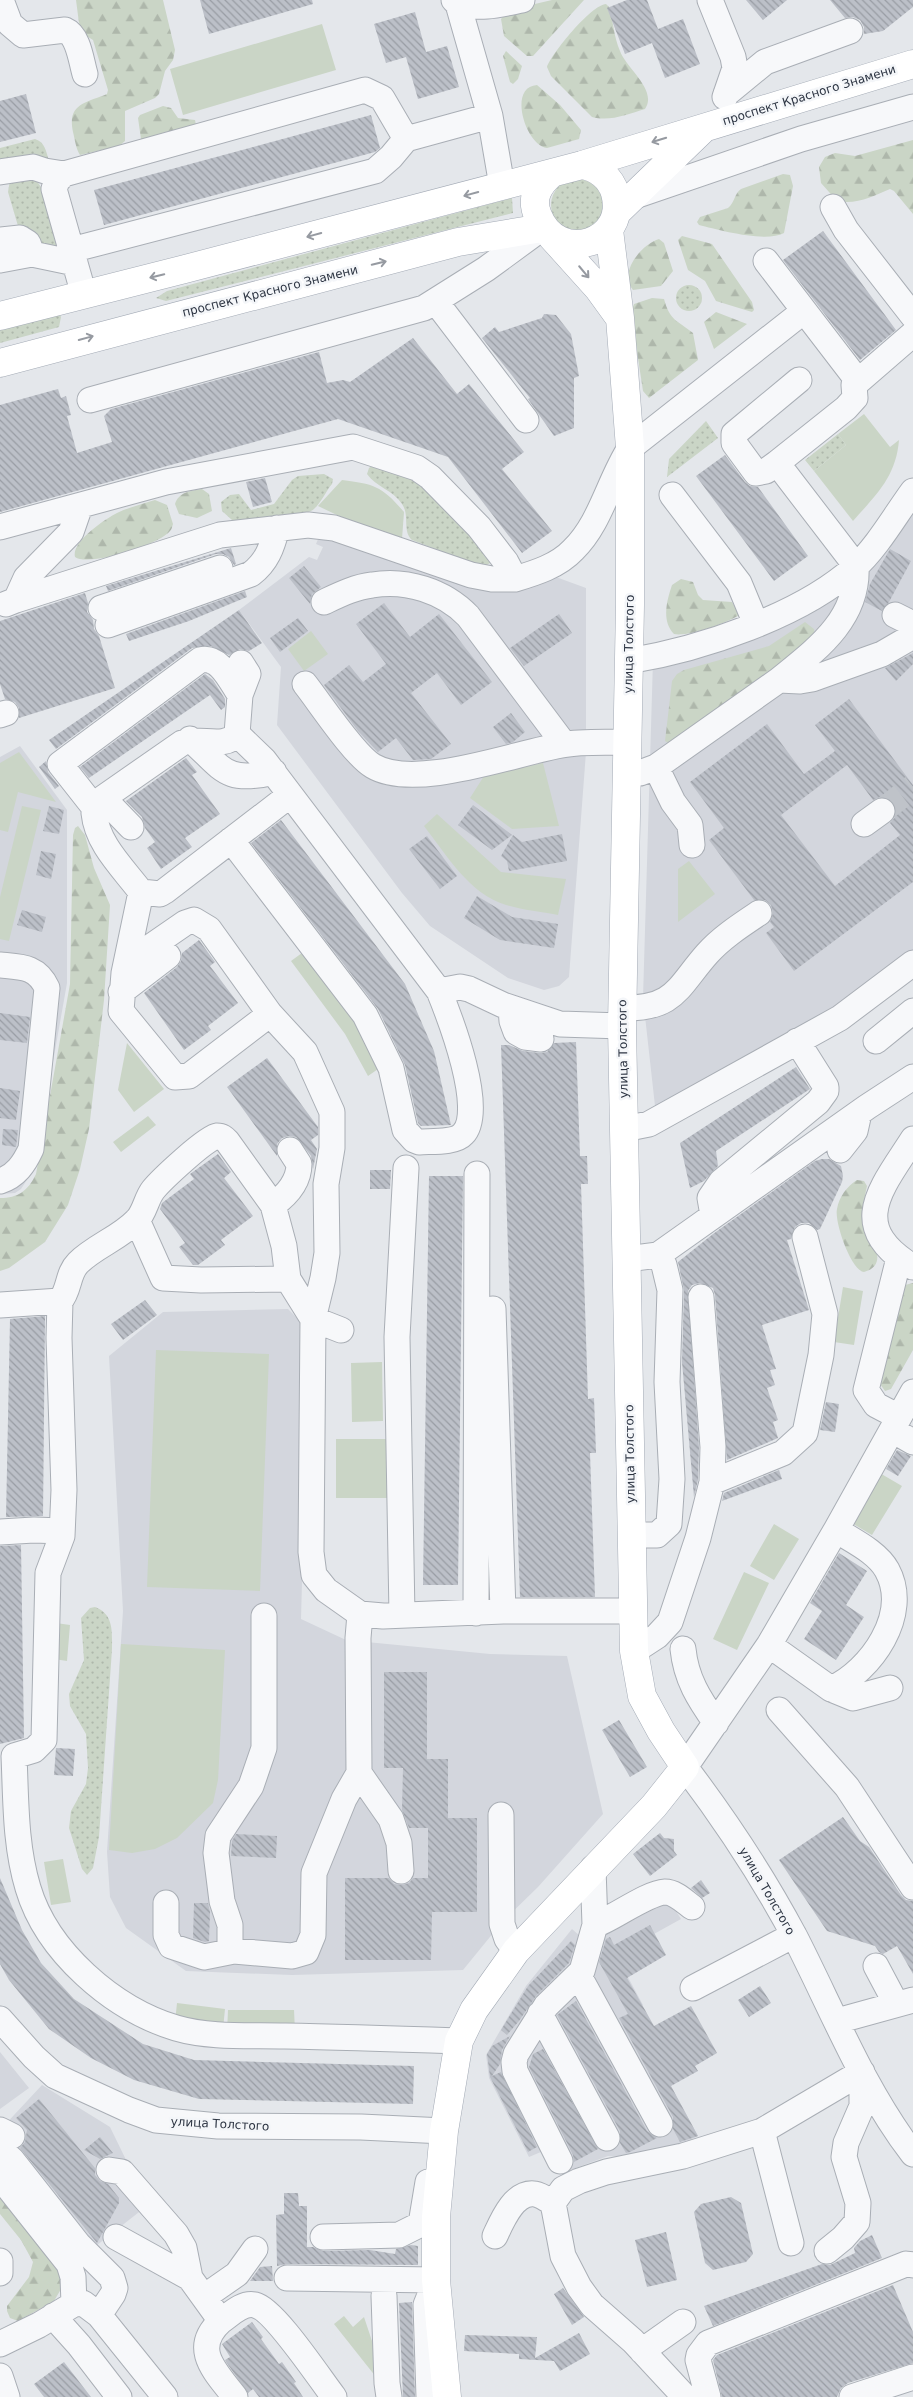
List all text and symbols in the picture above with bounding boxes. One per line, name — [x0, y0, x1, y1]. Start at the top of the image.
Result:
street label: проспект Красного Знамени — [721, 62, 897, 128]
one-way arrow — [652, 136, 668, 146]
one-way arrow — [464, 190, 480, 199]
one-way arrow — [306, 231, 322, 241]
one-way arrow — [370, 258, 386, 267]
street label: проспект Красного Знамени — [181, 262, 359, 320]
one-way arrow — [578, 266, 590, 279]
one-way arrow — [149, 272, 165, 281]
one-way arrow — [77, 333, 93, 343]
street label: улица Толстого — [621, 594, 637, 694]
street label: улица Толстого — [615, 999, 631, 1099]
street label: улица Толстого — [622, 1404, 638, 1504]
street label: улица Толстого — [736, 1845, 798, 1937]
street label: улица Толстого — [170, 2114, 270, 2134]

